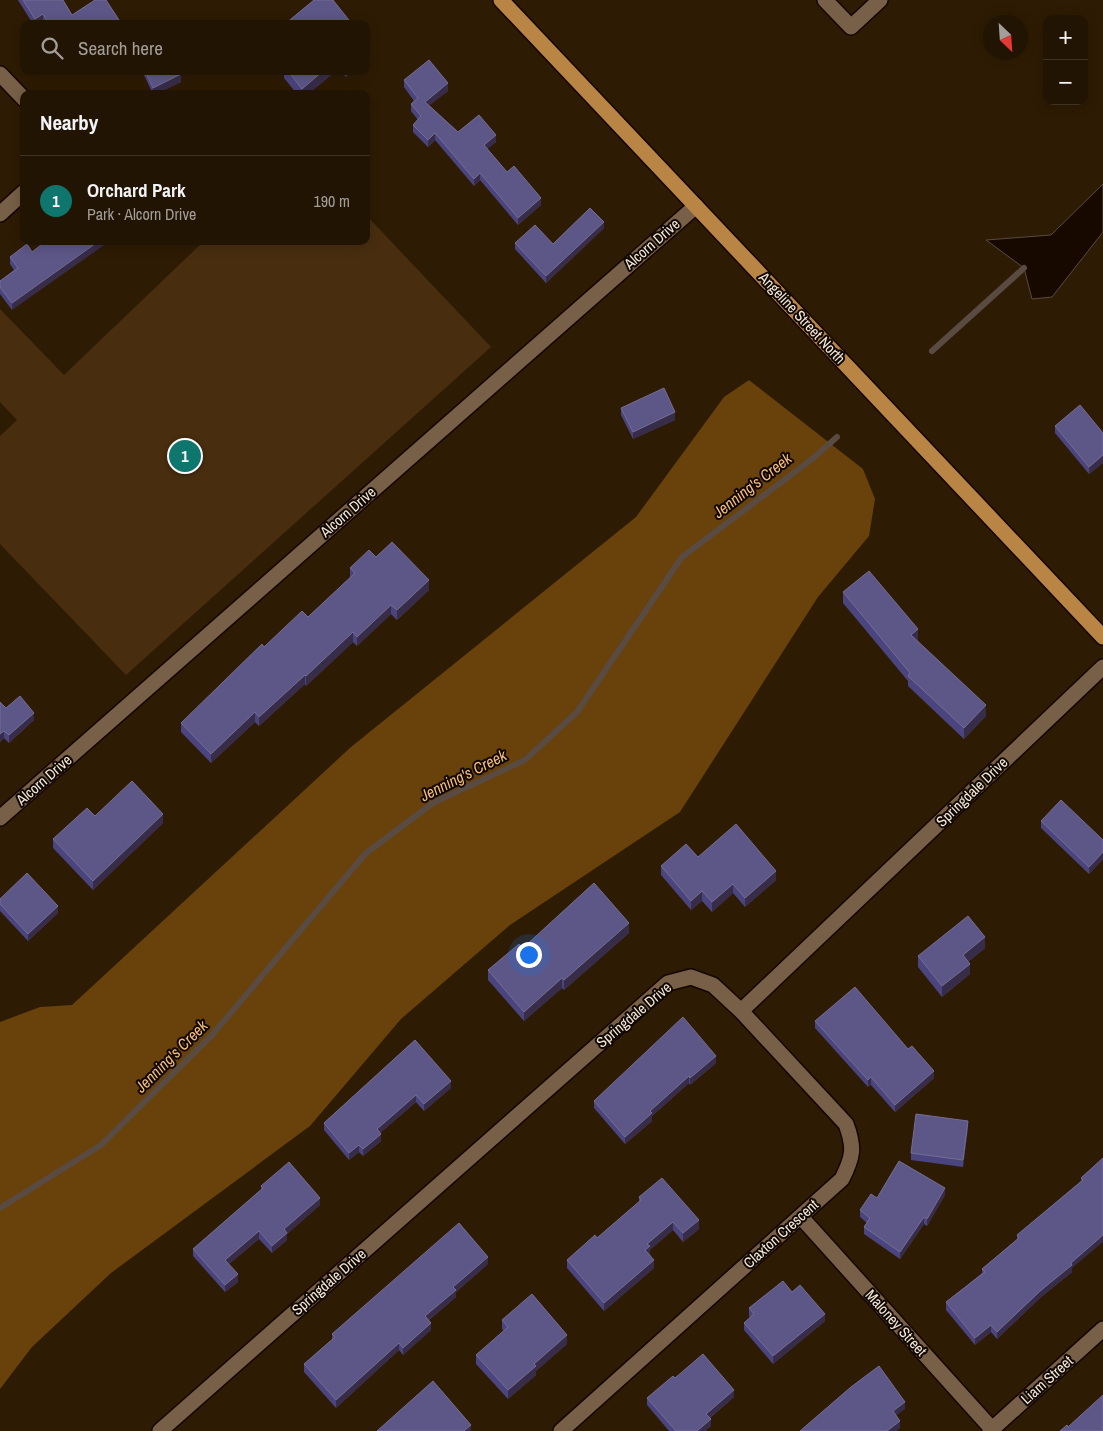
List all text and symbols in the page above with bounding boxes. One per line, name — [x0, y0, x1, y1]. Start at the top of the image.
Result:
north arrow — [983, 15, 1028, 60]
map controls — [1043, 15, 1088, 105]
button: + — [1043, 15, 1088, 60]
search box — [20, 20, 370, 75]
icon: search — [38, 34, 66, 62]
text: Search here — [78, 35, 163, 61]
button: − — [1043, 60, 1088, 105]
text: Nearby — [40, 108, 98, 137]
text: Orchard Park — [87, 177, 186, 203]
text: 1 — [52, 190, 60, 212]
text: 190 m — [314, 190, 350, 212]
text: Park · Alcorn Drive — [87, 203, 196, 225]
street label: Alcorn Drive — [618, 213, 684, 274]
street label: Angeline Street North — [754, 267, 850, 368]
pin: 1 — [169, 437, 201, 475]
water label: Jenning's Creek — [707, 447, 796, 523]
street label: Alcorn Drive — [314, 481, 380, 542]
water label: Jenning's Creek — [415, 744, 510, 807]
street label: Alcorn Drive — [10, 749, 76, 810]
street label: Springdale Drive — [931, 752, 1012, 831]
your location — [516, 942, 542, 968]
street label: Springdale Drive — [592, 977, 676, 1052]
water label: Jenning's Creek — [129, 1015, 212, 1098]
street label: Claxton Crescent — [739, 1194, 823, 1273]
street label: Springdale Drive — [287, 1243, 371, 1320]
street label: Maloney Street — [861, 1285, 932, 1361]
street label: Liam Street — [1016, 1350, 1078, 1409]

